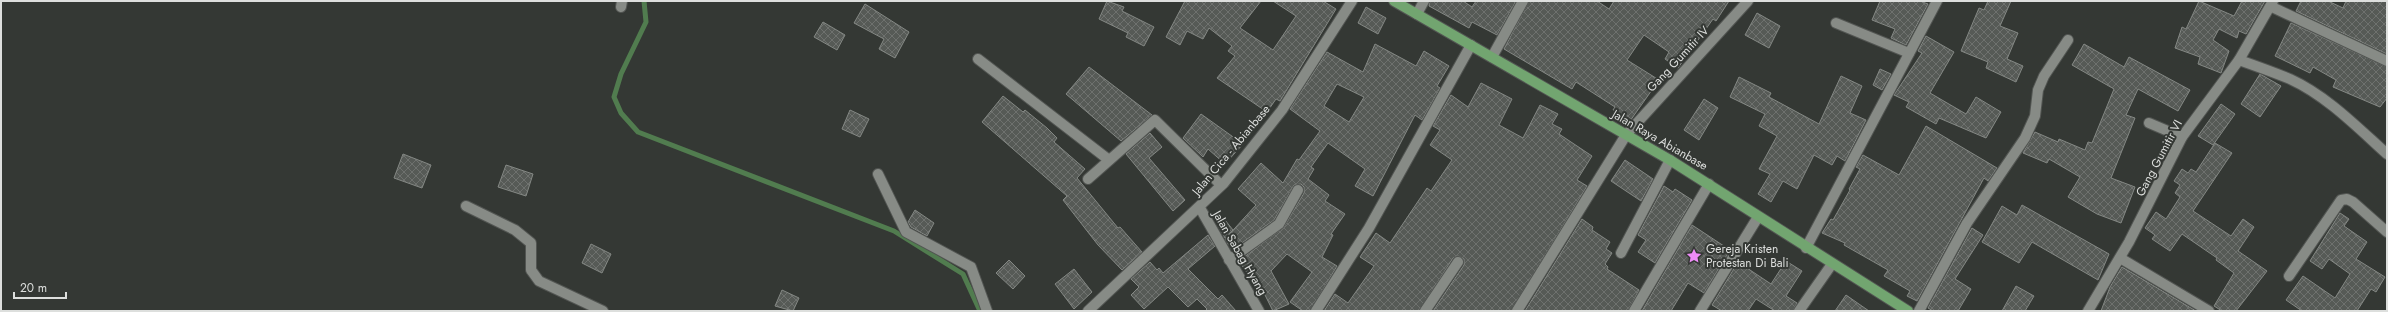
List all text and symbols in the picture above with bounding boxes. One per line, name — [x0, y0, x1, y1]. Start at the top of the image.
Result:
street label: Gang Gumitir IV — [1643, 22, 1713, 96]
street label: Jalan Cica - Abianbase — [1186, 101, 1274, 201]
street label: Jalan Raya Abianbase — [1607, 104, 1711, 175]
street label: Gang Gumitir VI — [2131, 116, 2187, 200]
street label: Jalan Sabag Hyang — [1207, 206, 1272, 299]
place label: Gereja Kristen Protestan Di Bali — [1706, 240, 1789, 272]
place icon: Gereja Kristen Protestan Di Bali — [1685, 247, 1703, 265]
scale bar — [14, 274, 66, 300]
text: 20 m — [20, 279, 47, 297]

